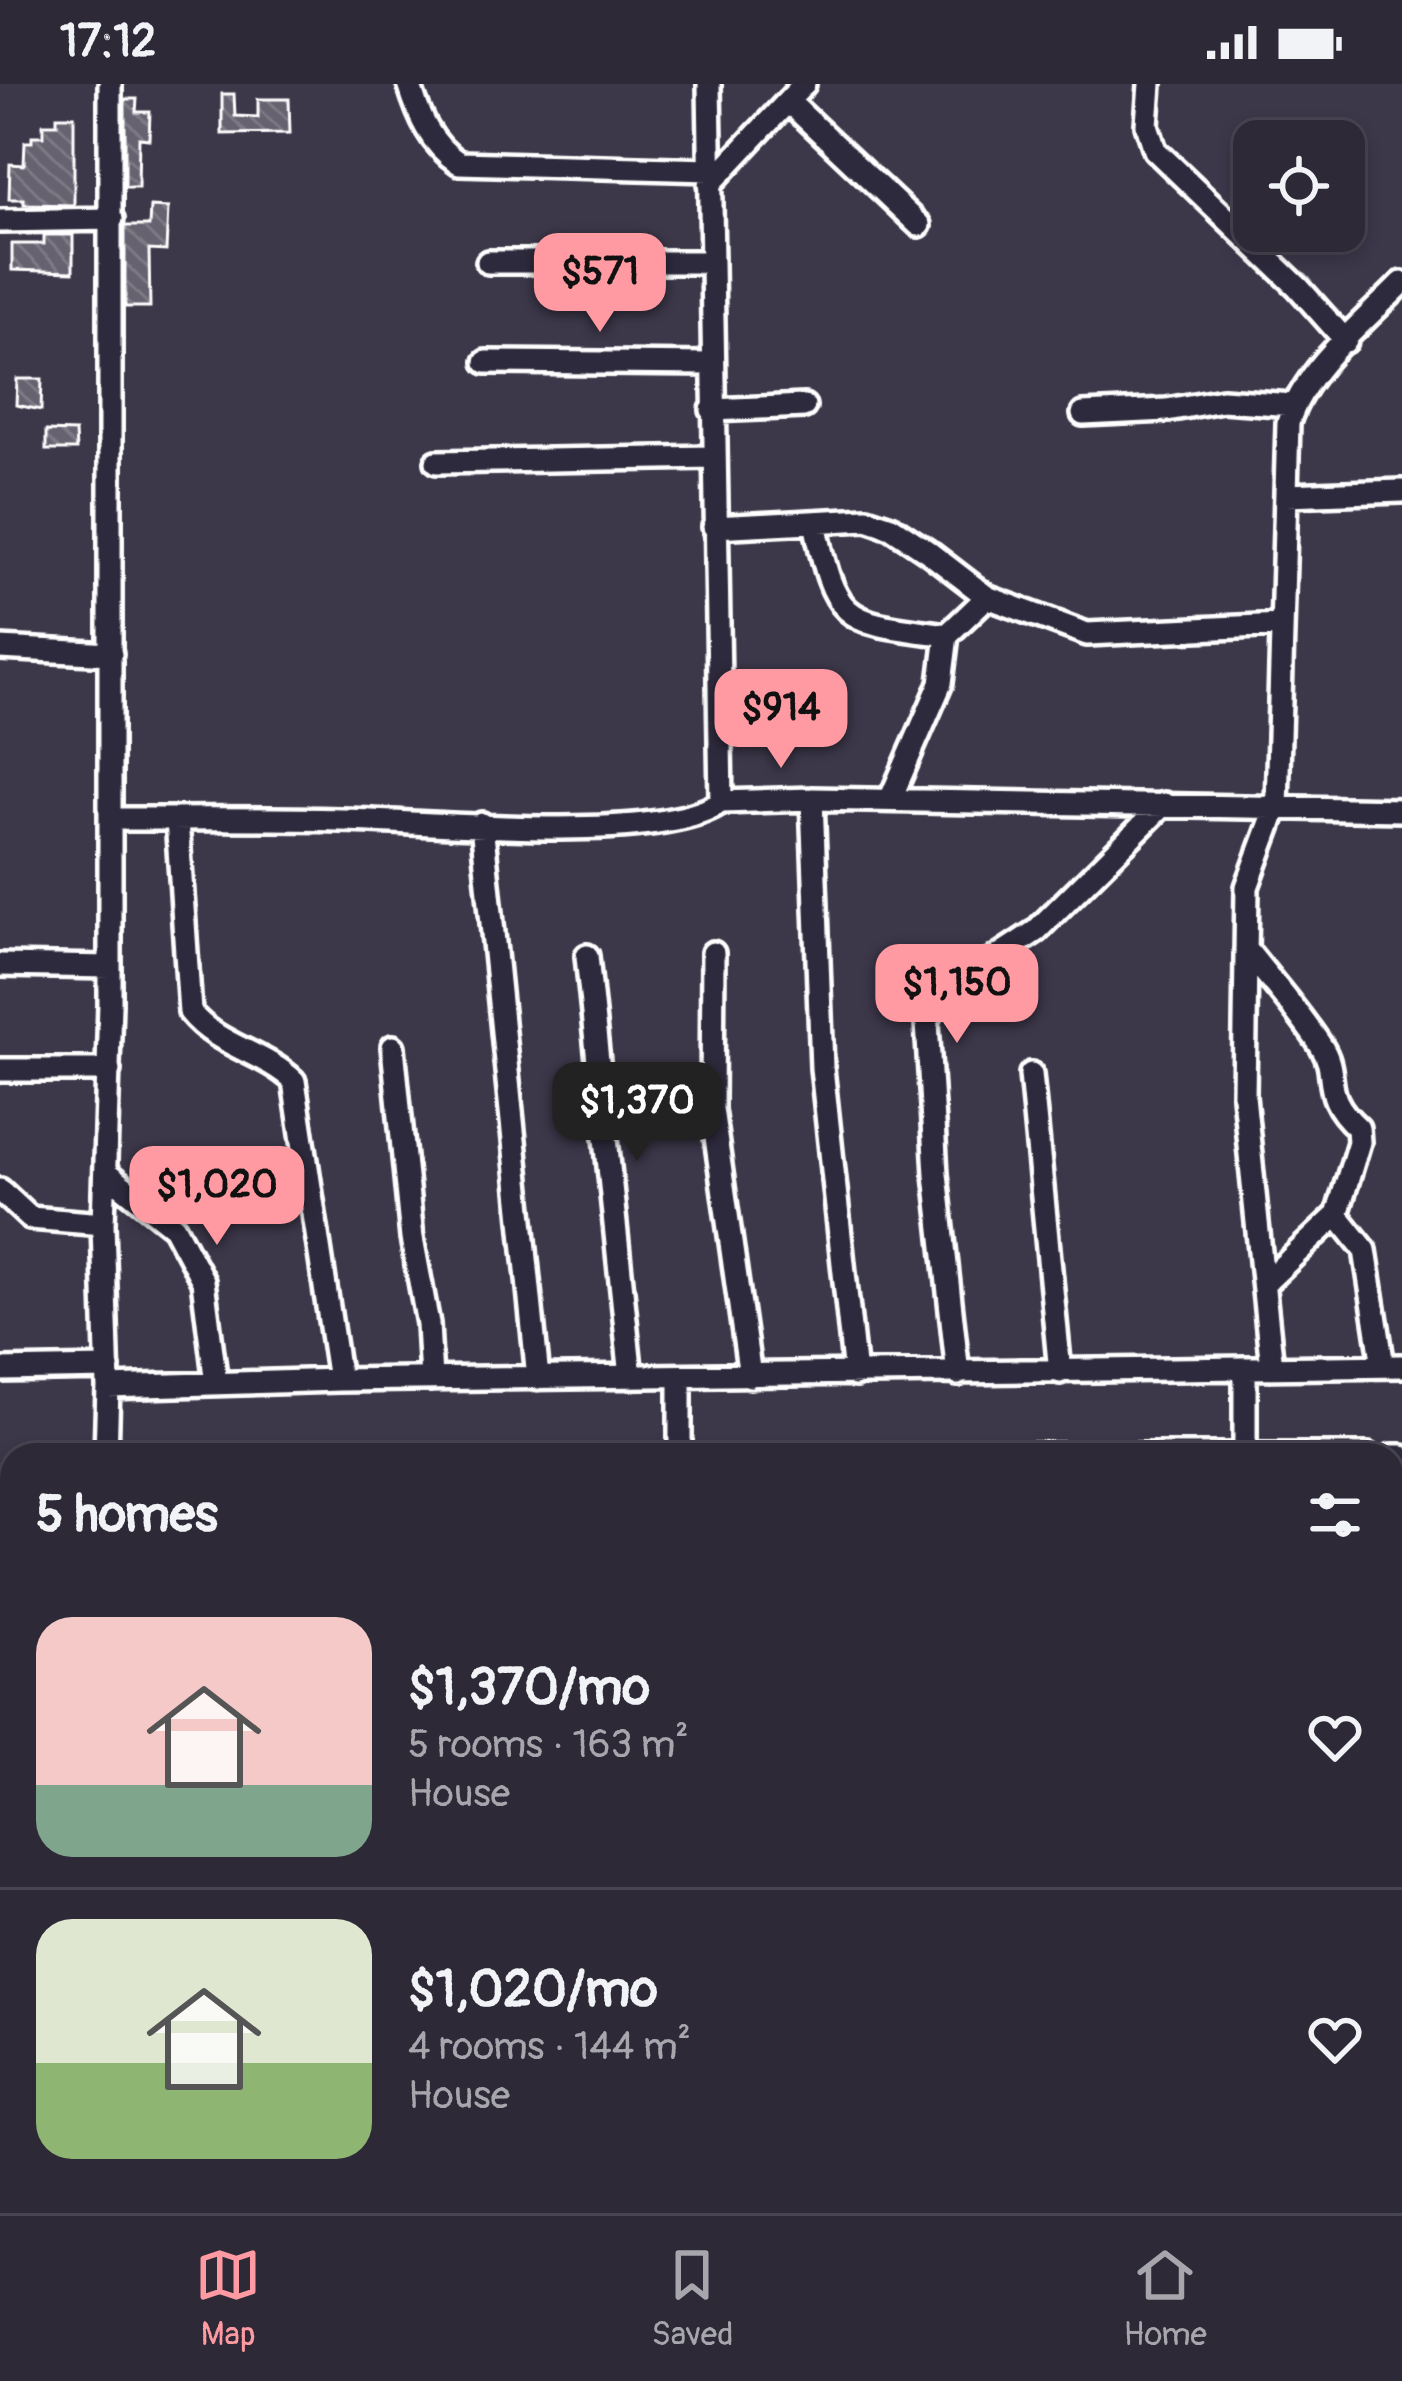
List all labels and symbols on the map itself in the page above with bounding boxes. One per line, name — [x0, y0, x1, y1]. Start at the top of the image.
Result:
pin: $571 — [529, 233, 671, 335]
pin: $914 — [710, 669, 852, 771]
pin: $1,150 — [859, 944, 1055, 1046]
pin: $1,370 — [539, 1062, 735, 1164]
pin: $1,020 — [119, 1146, 315, 1248]

